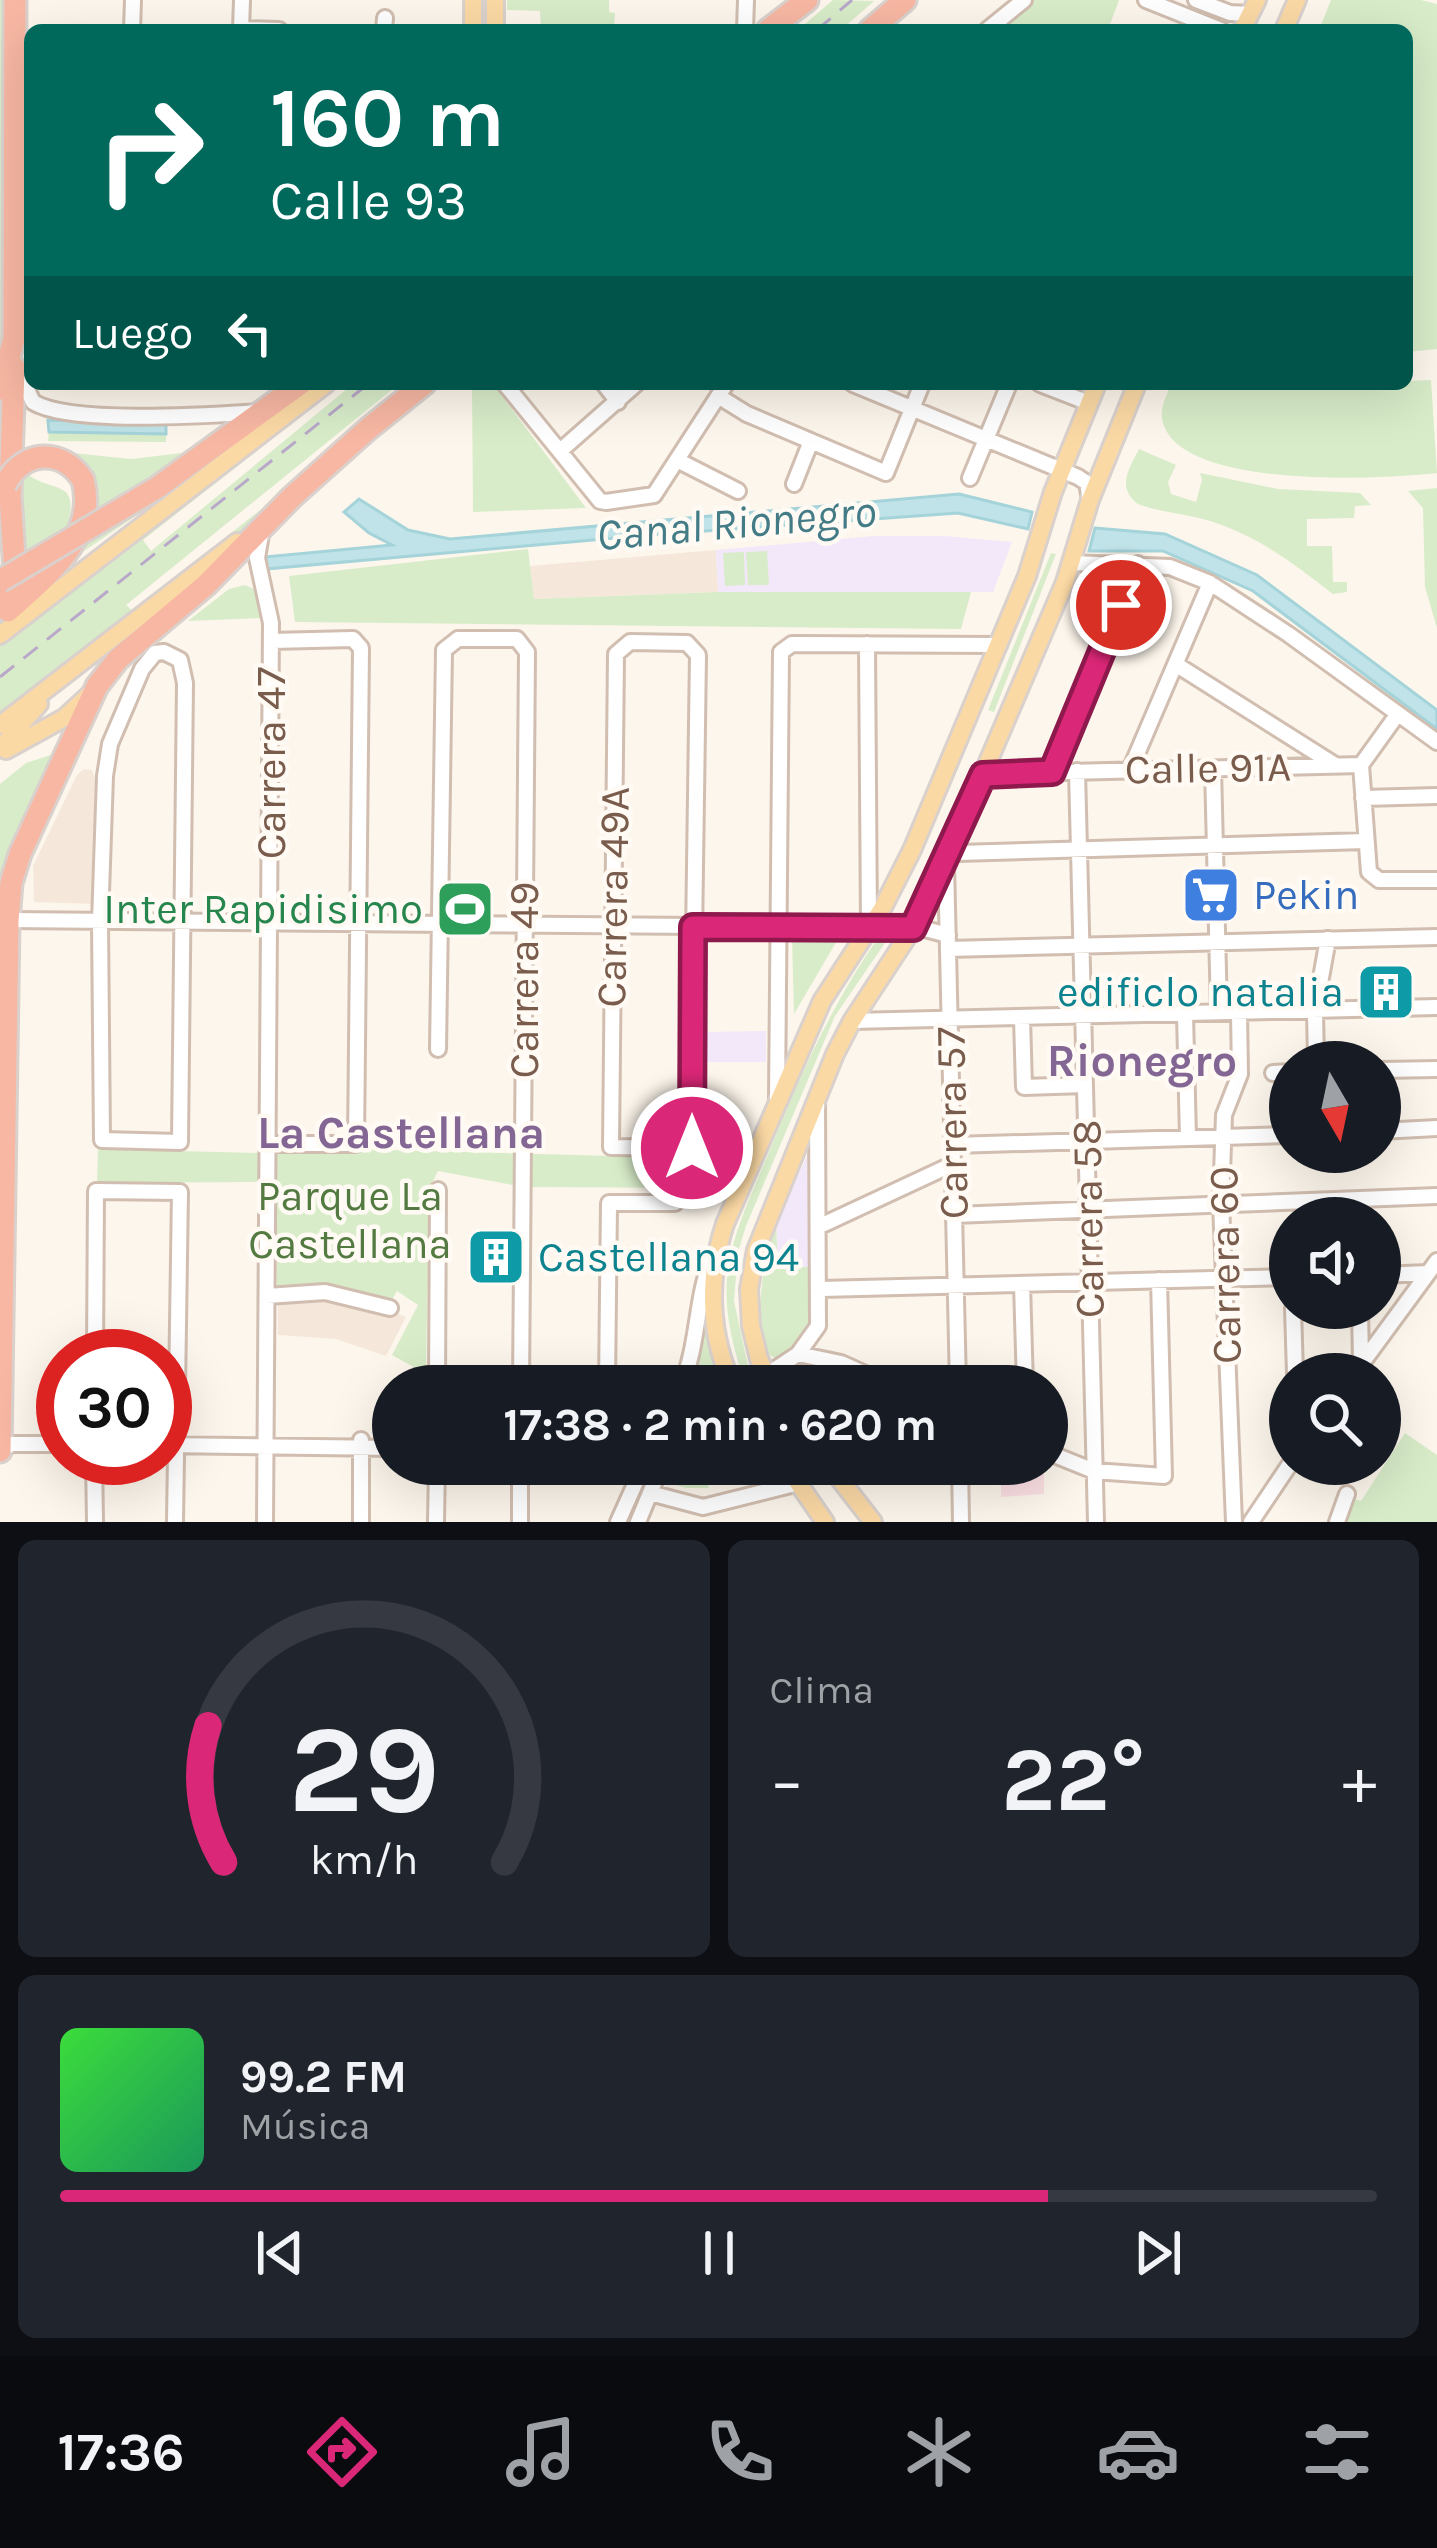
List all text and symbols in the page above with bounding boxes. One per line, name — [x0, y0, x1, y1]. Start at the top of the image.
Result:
text: 160 m — [270, 69, 505, 167]
icon: right — [72, 72, 228, 228]
text: Calle 93 — [270, 169, 467, 233]
icon: left — [217, 300, 283, 366]
text: Luego — [72, 307, 193, 359]
water label: Canal Rionegro — [594, 485, 878, 562]
pin — [1070, 554, 1172, 656]
icon: arrive — [1088, 572, 1154, 638]
street label: Carrera 47 — [246, 667, 296, 859]
street label: Calle 91A — [1124, 742, 1292, 794]
street label: Carrera 49A — [586, 786, 640, 1008]
supermarket icon: Pekin — [1180, 864, 1242, 926]
place label: Pekin — [1253, 870, 1359, 920]
sports icon: Inter Rapidisimo — [434, 878, 496, 940]
street label: Carrera 49 — [499, 882, 549, 1078]
place label: Inter Rapidisimo — [103, 884, 423, 934]
building icon: edificlo natalia — [1355, 961, 1417, 1023]
place label: edificlo natalia — [1057, 967, 1344, 1017]
street label: Carrera 57 — [925, 1026, 979, 1220]
district label: Rionegro — [1047, 1035, 1237, 1088]
north arrow — [1269, 1041, 1401, 1173]
map controls — [1269, 1041, 1401, 1485]
position arrow — [629, 1085, 755, 1211]
district label: La Castellana — [257, 1107, 545, 1159]
street label: Carrera 58 — [1061, 1119, 1115, 1319]
street label: Carrera 60 — [1198, 1166, 1252, 1364]
park label: Parque La Castellana — [248, 1171, 452, 1269]
button: sound — [1269, 1197, 1401, 1329]
building icon: Castellana 94 — [465, 1226, 527, 1288]
place label: Castellana 94 — [538, 1232, 799, 1282]
speed limit sign: 30 — [36, 1329, 192, 1485]
button: search — [1269, 1353, 1401, 1485]
text: 17:38 · 2 min · 620 m — [503, 1399, 937, 1451]
text: Clima — [770, 1667, 874, 1713]
text: 29 — [288, 1697, 440, 1842]
text: 22° — [1001, 1727, 1145, 1833]
text: − — [770, 1742, 804, 1820]
text: + — [1342, 1742, 1377, 1820]
text: km/h — [309, 1834, 418, 1884]
text: 99.2 FM — [240, 2051, 407, 2103]
text: Música — [240, 2103, 370, 2149]
icon: previous — [247, 2220, 313, 2286]
icon: pause — [686, 2220, 752, 2286]
icon: next — [1125, 2220, 1191, 2286]
icon: directions — [300, 2410, 384, 2494]
icon: music — [499, 2410, 583, 2494]
icon: phone — [698, 2410, 782, 2494]
icon: climate — [897, 2410, 981, 2494]
icon: car — [1096, 2410, 1180, 2494]
icon: filters — [1295, 2410, 1379, 2494]
text: 17:36 — [58, 2420, 185, 2484]

